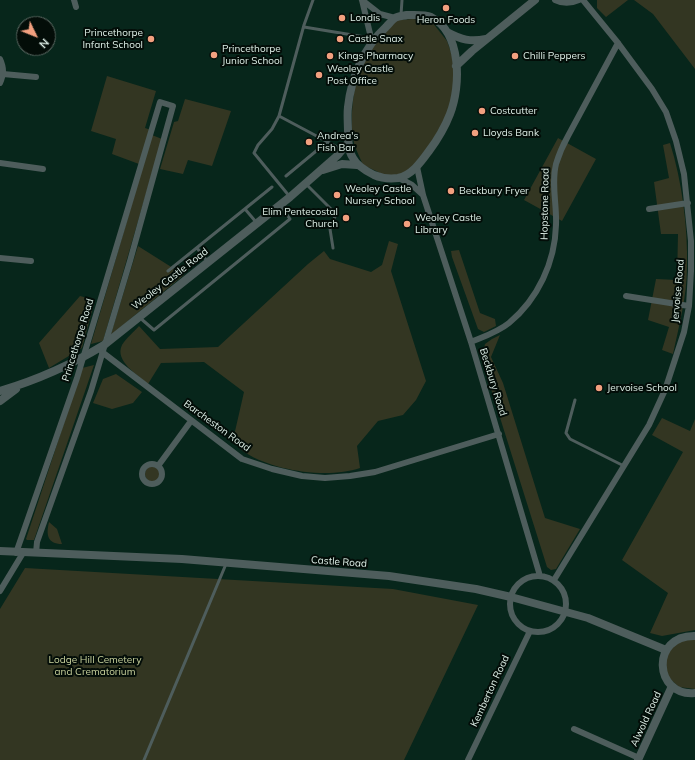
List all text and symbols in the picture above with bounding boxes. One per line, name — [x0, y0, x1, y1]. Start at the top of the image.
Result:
marker: Heron Foods — [441, 3, 451, 13]
place label: Londis — [350, 12, 380, 24]
marker: Londis — [337, 13, 347, 23]
place label: Heron Foods — [417, 14, 475, 26]
north arrow — [16, 16, 56, 56]
place label: Princethorpe Infant School — [82, 27, 143, 50]
place label: Castle Snax — [348, 33, 403, 45]
marker: Princethorpe Infant School — [146, 34, 156, 44]
marker: Castle Snax — [335, 34, 345, 44]
text: N — [36, 36, 52, 51]
place label: Princethorpe Junior School — [222, 43, 282, 66]
marker: Princethorpe Junior School — [209, 50, 219, 60]
place label: Kings Pharmacy — [338, 50, 413, 62]
place label: Chilli Peppers — [523, 50, 586, 62]
marker: Kings Pharmacy — [325, 51, 335, 61]
marker: Chilli Peppers — [510, 51, 520, 61]
place label: Weoley Castle Post Office — [327, 63, 393, 86]
marker: Weoley Castle Post Office — [314, 70, 324, 80]
place label: Costcutter — [490, 105, 537, 117]
marker: Costcutter — [477, 106, 487, 116]
place label: Lloyds Bank — [483, 127, 539, 139]
marker: Lloyds Bank — [470, 128, 480, 138]
place label: Andrea's Fish Bar — [317, 130, 358, 154]
marker: Andrea's Fish Bar — [304, 137, 314, 147]
street label: Hopstone Road — [538, 168, 552, 240]
place label: Weoley Castle Nursery School — [345, 183, 415, 206]
place label: Beckbury Fryer — [459, 185, 529, 197]
marker: Beckbury Fryer — [446, 186, 456, 196]
marker: Weoley Castle Nursery School — [332, 190, 342, 200]
place label: Elim Pentecostal Church — [262, 206, 338, 230]
place label: Weoley Castle Library — [415, 212, 481, 236]
marker: Elim Pentecostal Church — [341, 213, 351, 223]
marker: Weoley Castle Library — [402, 219, 412, 229]
street label: Weoley Castle Road — [130, 246, 210, 312]
street label: Jervoise Road — [669, 259, 687, 323]
street label: Princethorpe Road — [60, 297, 96, 383]
street label: Beckbury Road — [477, 347, 509, 417]
place label: Jervoise School — [607, 382, 677, 394]
marker: Jervoise School — [594, 383, 604, 393]
street label: Barcheston Road — [181, 398, 253, 454]
street label: Castle Road — [311, 554, 367, 570]
street label: Kemberton Road — [468, 653, 512, 729]
park label: Lodge Hill Cemetery and Crematorium — [49, 654, 141, 678]
street label: Alwold Road — [628, 689, 664, 749]

